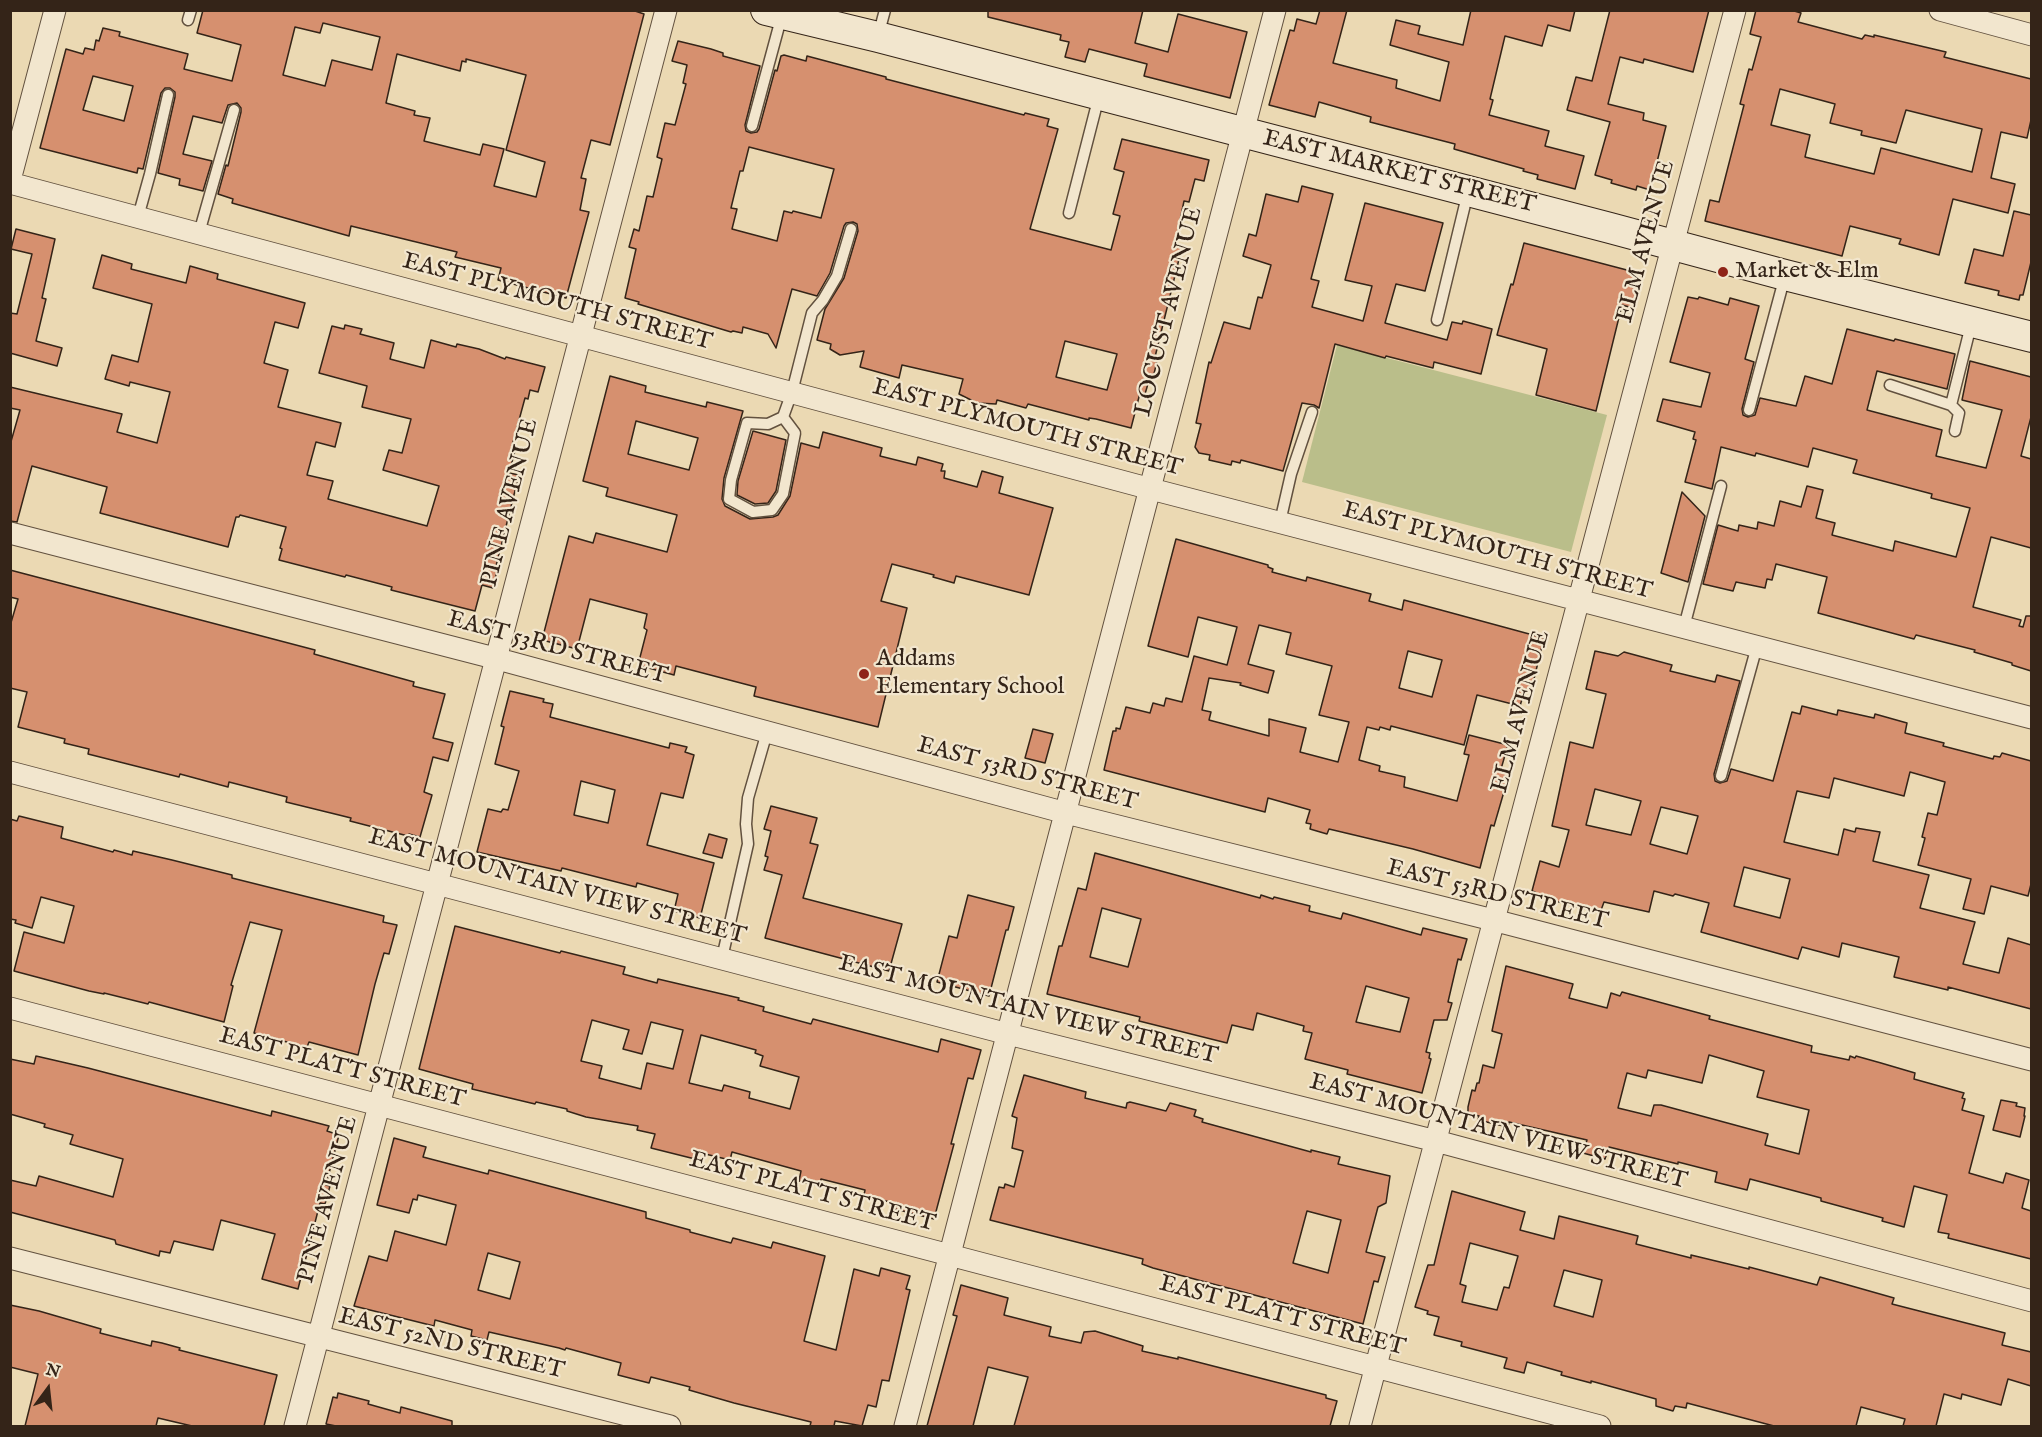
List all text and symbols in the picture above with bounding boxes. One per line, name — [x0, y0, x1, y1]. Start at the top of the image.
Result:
street label: EAST MARKET STREET — [1260, 125, 1538, 221]
street label: ELM AVENUE — [1612, 158, 1682, 326]
street label: LOCUST AVENUE — [1130, 204, 1210, 420]
street label: EAST PLYMOUTH STREET — [399, 248, 715, 358]
place label: Market & Elm — [1735, 258, 1879, 286]
marker: Market & Elm — [1716, 265, 1730, 279]
street label: EAST PLYMOUTH STREET — [869, 374, 1185, 484]
street label: PINE AVENUE — [476, 416, 546, 590]
street label: EAST PLYMOUTH STREET — [1339, 497, 1655, 607]
street label: EAST 53RD STREET — [444, 606, 670, 692]
street label: ELM AVENUE — [1487, 628, 1557, 796]
place label: Addams Elementary School — [876, 646, 1064, 702]
marker: Addams Elementary School — [857, 667, 871, 681]
street label: EAST 53RD STREET — [914, 732, 1140, 818]
street label: EAST MOUNTAIN VIEW STREET — [365, 824, 749, 952]
street label: EAST 53RD STREET — [1383, 855, 1611, 937]
street label: EAST MOUNTAIN VIEW STREET — [836, 950, 1220, 1072]
street label: EAST PLATT STREET — [216, 1022, 468, 1116]
street label: EAST MOUNTAIN VIEW STREET — [1306, 1069, 1690, 1197]
street label: PINE AVENUE — [293, 1113, 365, 1287]
street label: EAST PLATT STREET — [686, 1146, 938, 1240]
street label: EAST PLATT STREET — [1156, 1270, 1408, 1364]
street label: EAST 52ND STREET — [335, 1303, 567, 1387]
north arrow — [18, 1359, 78, 1419]
text: N — [43, 1360, 62, 1383]

